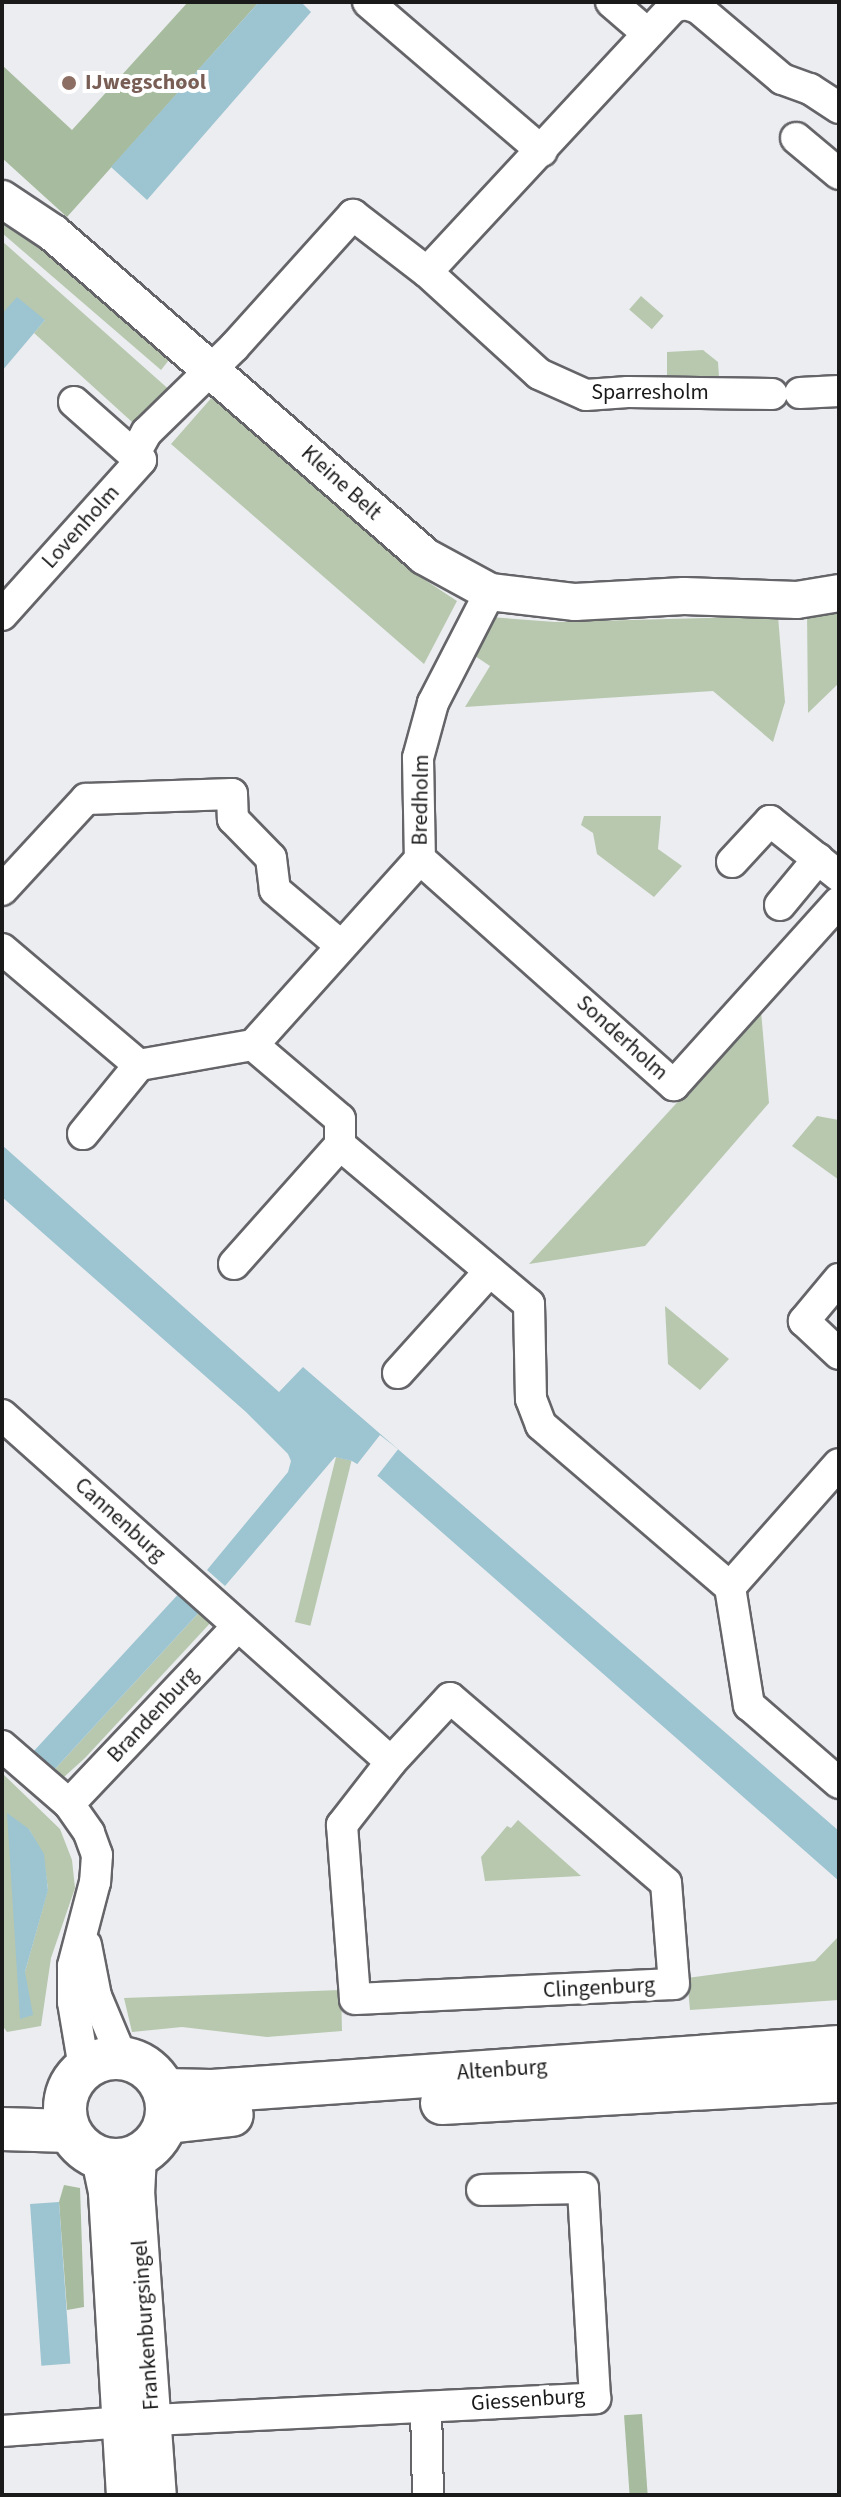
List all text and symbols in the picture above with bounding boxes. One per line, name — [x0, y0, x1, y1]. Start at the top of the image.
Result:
place label: IJwegschool — [85, 70, 206, 96]
marker: IJwegschool — [60, 74, 78, 92]
street label: Sparresholm — [591, 380, 709, 406]
street label: Kleine Belt — [295, 440, 387, 526]
street label: Lovenholm — [37, 480, 125, 574]
street label: Bredholm — [407, 754, 435, 846]
street label: Sonderholm — [571, 990, 673, 1086]
street label: Cannenburg — [69, 1472, 171, 1568]
street label: Brandenburg — [102, 1662, 204, 1768]
street label: Clingenburg — [542, 1972, 656, 2004]
street label: Altenburg — [456, 2054, 548, 2086]
street label: Frankenburgsingel — [127, 2239, 165, 2411]
street label: Giessenburg — [470, 2383, 586, 2417]

